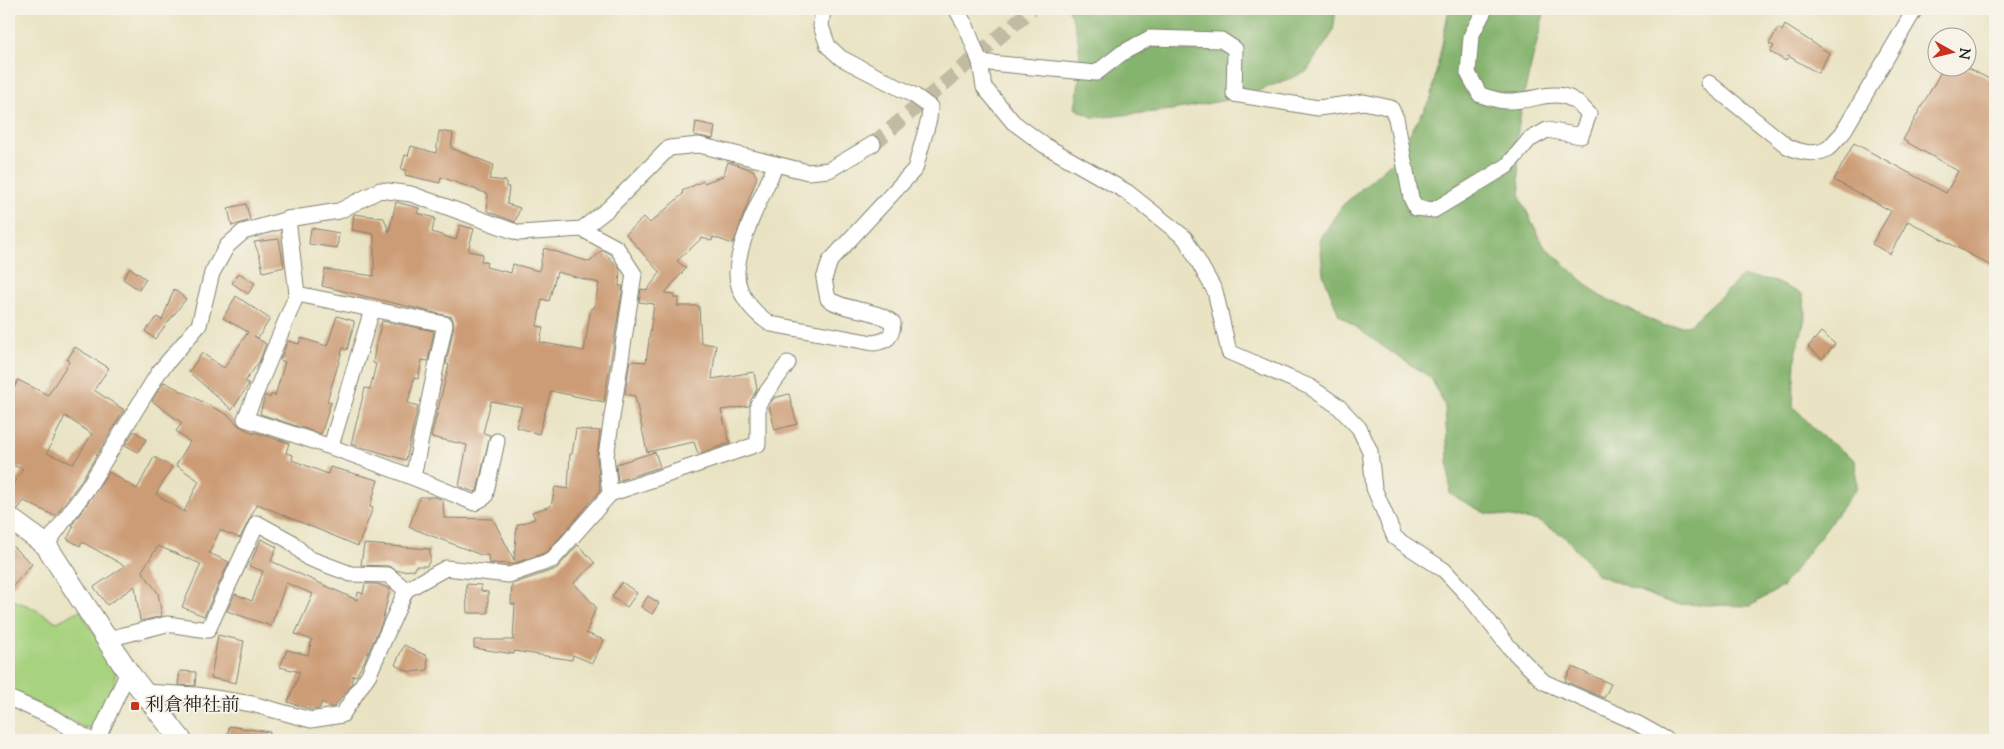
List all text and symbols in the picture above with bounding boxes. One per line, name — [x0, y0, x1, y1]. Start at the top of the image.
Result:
north arrow — [1926, 28, 1976, 78]
text: N — [1952, 47, 1974, 60]
place label: 利倉神社前 — [145, 693, 240, 720]
marker: 利倉神社前 — [129, 700, 141, 712]

